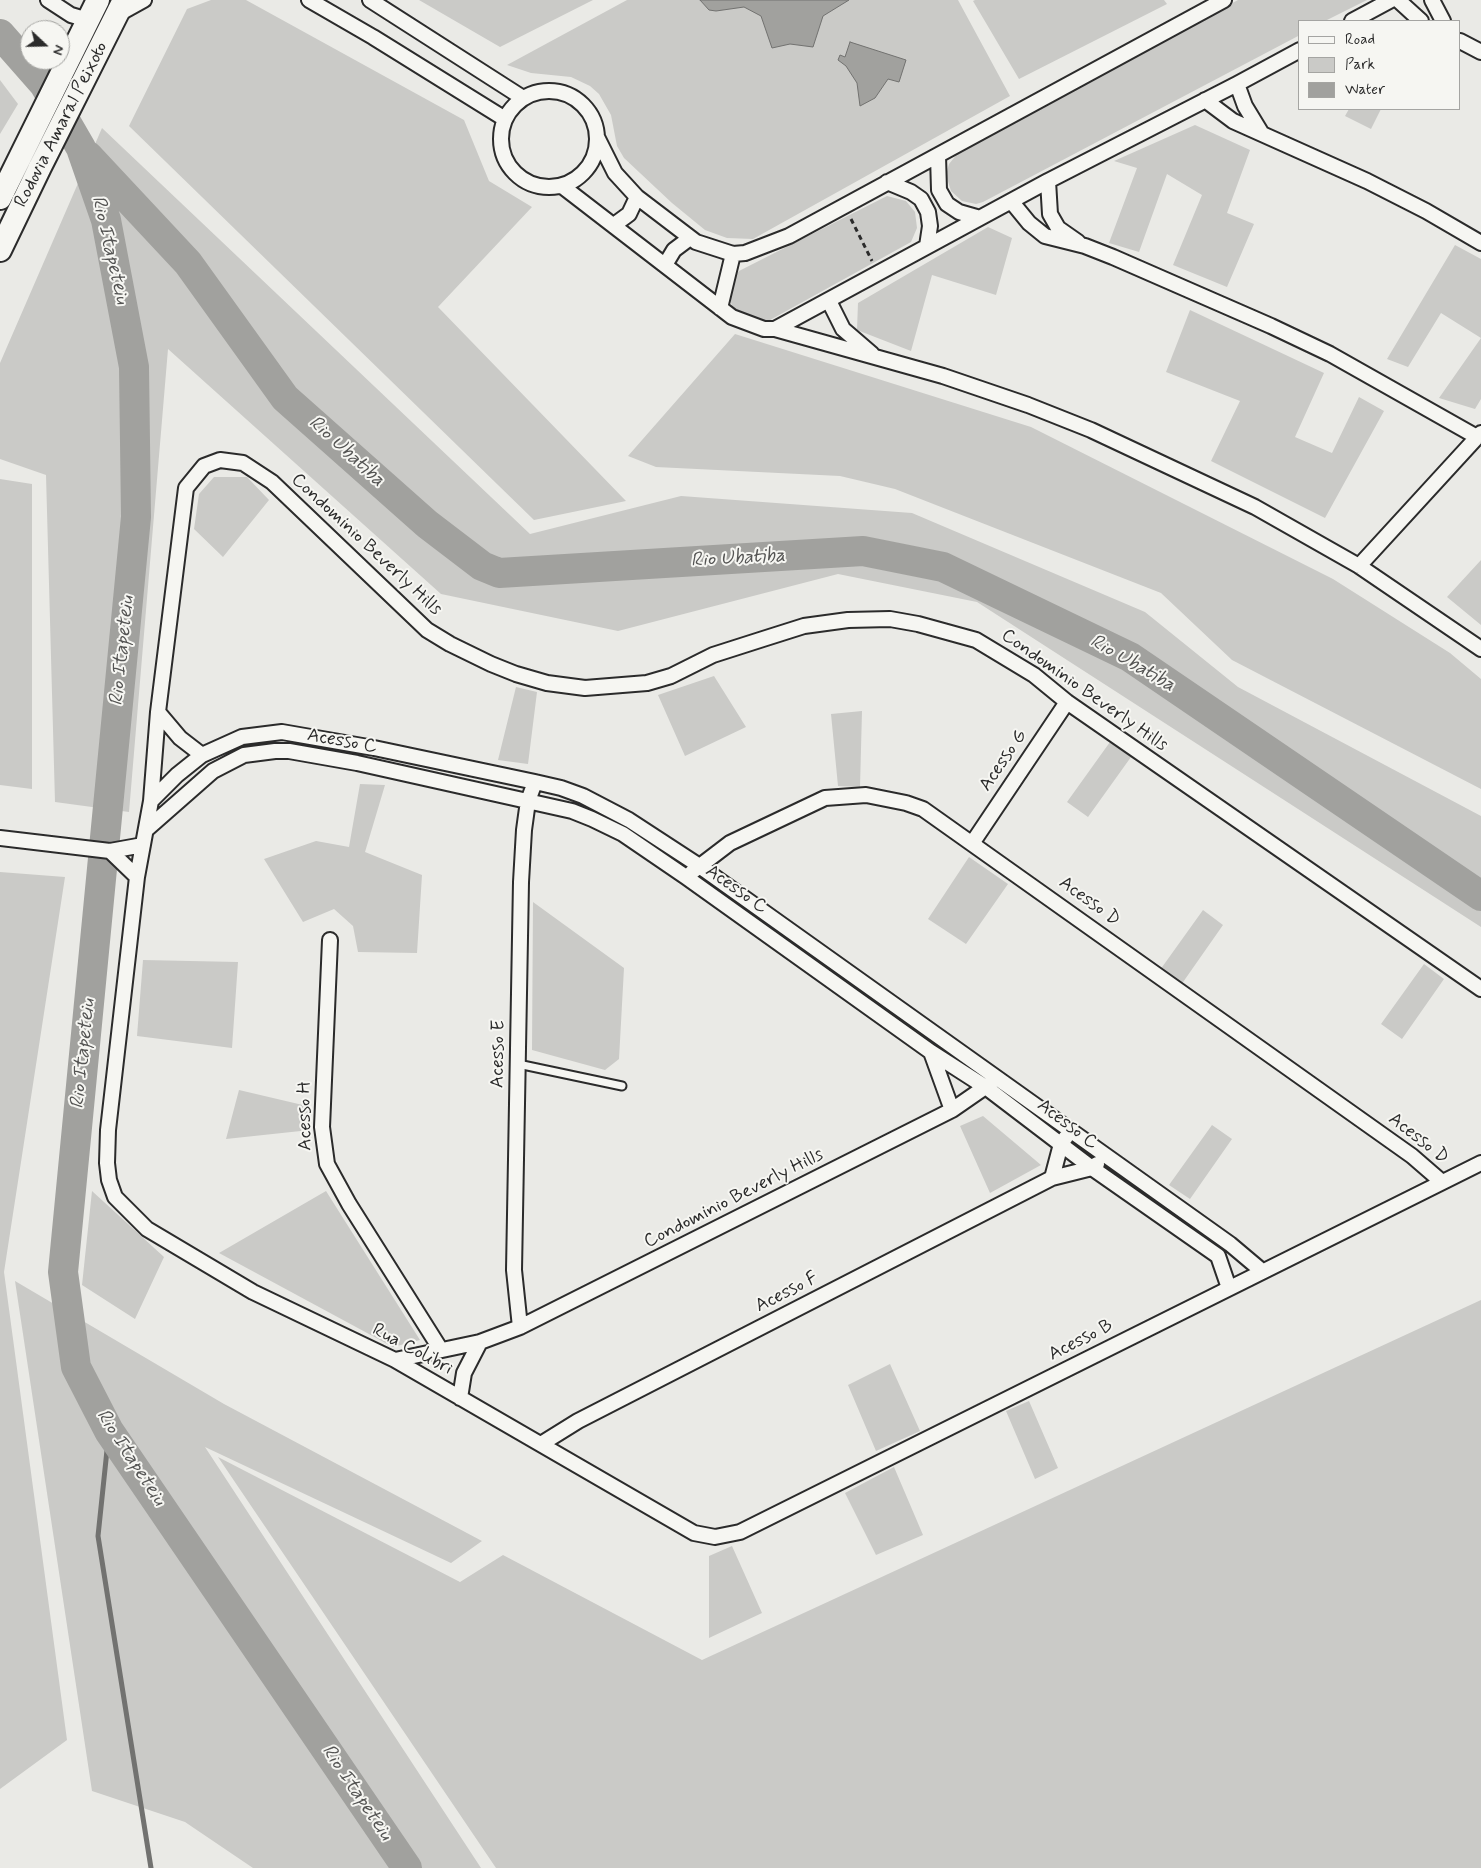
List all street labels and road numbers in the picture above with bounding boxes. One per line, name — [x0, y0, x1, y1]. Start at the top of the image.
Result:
street label: Rodovia Amaral Peixoto — [10, 38, 114, 212]
street label: Condominio Beverly Hills — [286, 469, 446, 621]
street label: Condominio Beverly Hills — [996, 625, 1172, 757]
street label: Acesso C — [305, 725, 379, 759]
street label: Acesso G — [975, 726, 1033, 796]
street label: Acesso C — [701, 860, 771, 920]
street label: Acesso D — [1054, 872, 1124, 932]
street label: Acesso E — [487, 1020, 511, 1088]
street label: Acesso H — [294, 1081, 318, 1151]
street label: Acesso C — [1032, 1095, 1102, 1155]
street label: Acesso D — [1383, 1108, 1453, 1170]
street label: Condominio Beverly Hills — [640, 1144, 828, 1254]
street label: Acesso F — [752, 1268, 822, 1318]
street label: Acesso B — [1045, 1315, 1117, 1367]
street label: Rua Colibri — [368, 1319, 456, 1381]

